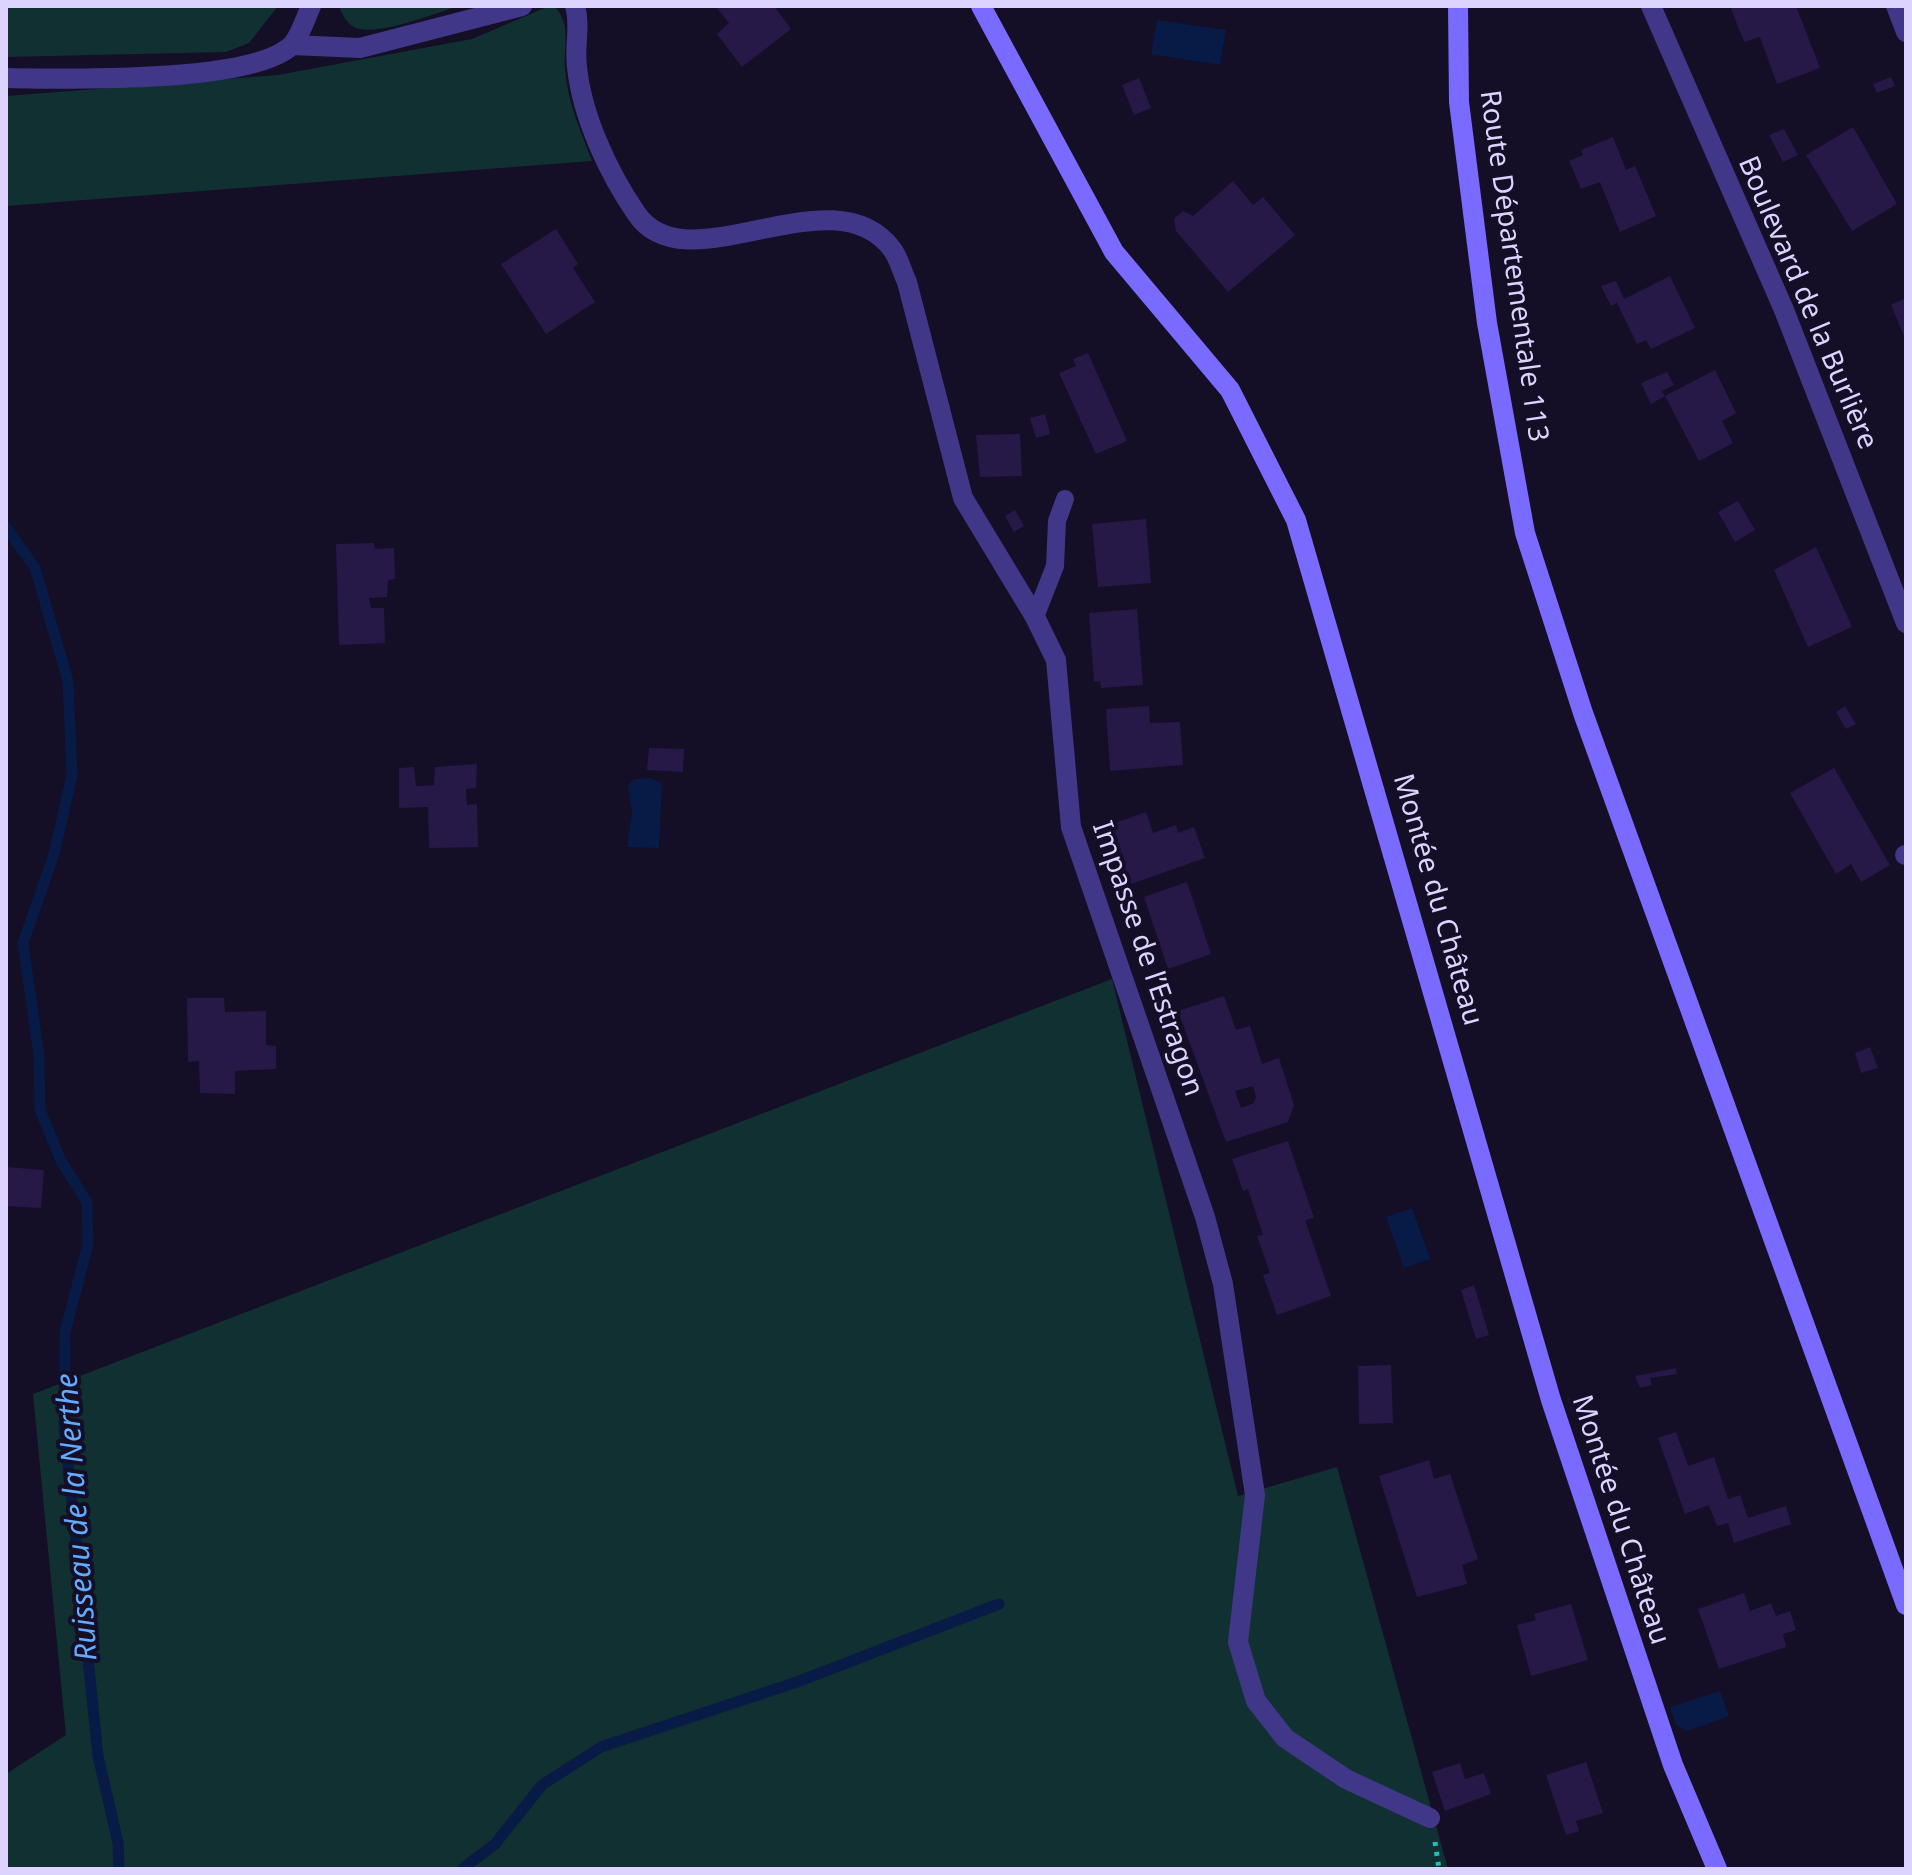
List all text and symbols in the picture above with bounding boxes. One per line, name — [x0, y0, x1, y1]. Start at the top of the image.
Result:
street label: Route Départementale 113 — [1472, 88, 1554, 444]
street label: Boulevard de la Burlière — [1730, 151, 1884, 455]
street label: Montée du Château — [1385, 770, 1489, 1030]
street label: Impasse de l’Estragon — [1084, 817, 1210, 1101]
water label: Ruisseau de la Nerthe — [50, 1372, 106, 1662]
street label: Montée du Château — [1564, 1391, 1676, 1649]

